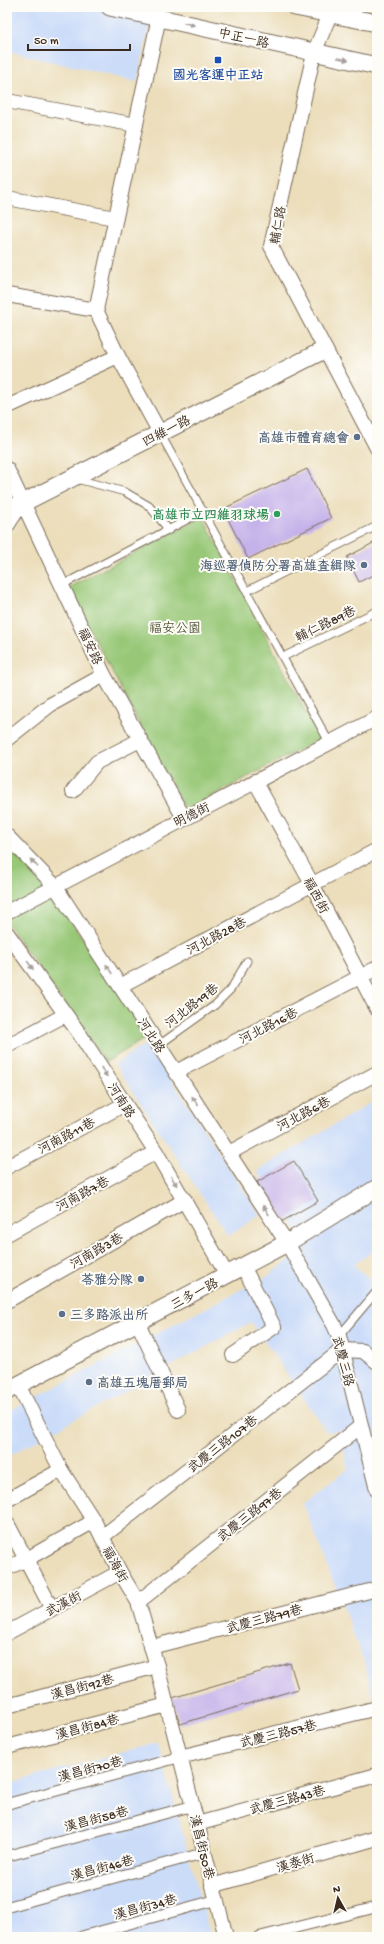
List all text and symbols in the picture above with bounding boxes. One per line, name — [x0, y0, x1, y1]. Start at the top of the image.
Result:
one-way arrow — [184, 21, 196, 27]
street label: 中正一路 — [216, 25, 271, 53]
scale bar — [28, 26, 130, 52]
text: 50 m — [34, 35, 59, 49]
marker: 國光客運中正站 — [213, 55, 223, 65]
one-way arrow — [337, 57, 350, 63]
place label: 國光客運中正站 — [172, 68, 264, 84]
street label: 輔仁路 — [267, 205, 290, 246]
street label: 四維一路 — [140, 413, 194, 451]
place label: 高雄市體育總會 — [258, 431, 349, 447]
marker: 高雄市體育總會 — [352, 432, 362, 442]
place label: 高雄市立四維羽球場 — [152, 508, 269, 524]
marker: 高雄市立四維羽球場 — [272, 509, 282, 519]
place label: 海巡署偵防分署高雄查緝隊 — [200, 558, 356, 575]
marker: 海巡署偵防分署高雄查緝隊 — [359, 560, 369, 570]
street label: 輔仁路89巷 — [292, 602, 359, 646]
park label: 福安公園 — [149, 621, 201, 637]
street label: 福安路 — [74, 626, 105, 668]
street label: 明德街 — [170, 799, 213, 832]
one-way arrow — [29, 858, 38, 868]
street label: 福西街 — [299, 875, 331, 917]
street label: 河北路28巷 — [184, 914, 250, 959]
one-way arrow — [26, 960, 34, 970]
one-way arrow — [105, 963, 113, 974]
street label: 河北路19巷 — [162, 981, 222, 1033]
street label: 河北路16巷 — [237, 1005, 301, 1048]
street label: 河北路 — [133, 1015, 168, 1057]
one-way arrow — [100, 1067, 108, 1077]
street label: 河南路 — [103, 1080, 138, 1122]
street label: 河北路6巷 — [274, 1094, 334, 1136]
one-way arrow — [191, 1096, 199, 1106]
street label: 河南路11巷 — [36, 1115, 98, 1159]
street label: 河南路7巷 — [53, 1174, 113, 1216]
one-way arrow — [170, 1175, 177, 1187]
one-way arrow — [262, 1205, 270, 1215]
street label: 河南路3巷 — [68, 1230, 126, 1273]
place label: 苓雅分隊 — [81, 1272, 133, 1289]
marker: 苓雅分隊 — [136, 1274, 146, 1284]
street label: 三多一路 — [168, 1275, 222, 1314]
place label: 三多路派出所 — [70, 1308, 148, 1324]
marker: 三多路派出所 — [57, 1309, 67, 1319]
street label: 武慶三路 — [328, 1334, 357, 1389]
place label: 高雄五塊厝郵局 — [97, 1376, 188, 1392]
marker: 高雄五塊厝郵局 — [84, 1377, 94, 1387]
street label: 武慶三路107巷 — [185, 1412, 261, 1477]
street label: 武慶三路97巷 — [214, 1485, 286, 1546]
street label: 福海街 — [98, 1544, 131, 1586]
street label: 武漢街 — [43, 1589, 85, 1621]
street label: 武慶三路79巷 — [225, 1602, 304, 1638]
street label: 漢昌街92巷 — [49, 1672, 116, 1704]
street label: 漢昌街84巷 — [54, 1712, 121, 1744]
street label: 武慶三路57巷 — [238, 1718, 319, 1752]
street label: 漢昌街70巷 — [56, 1754, 125, 1786]
street label: 武慶三路43巷 — [248, 1783, 327, 1819]
street label: 漢昌街58巷 — [63, 1804, 130, 1836]
street label: 漢昌街50巷 — [185, 1813, 217, 1882]
street label: 漢泰街 — [275, 1851, 317, 1877]
street label: 漢昌街46巷 — [69, 1853, 136, 1885]
north arrow — [318, 1878, 358, 1918]
text: N — [332, 1884, 341, 1897]
street label: 漢昌街34巷 — [112, 1892, 179, 1924]

